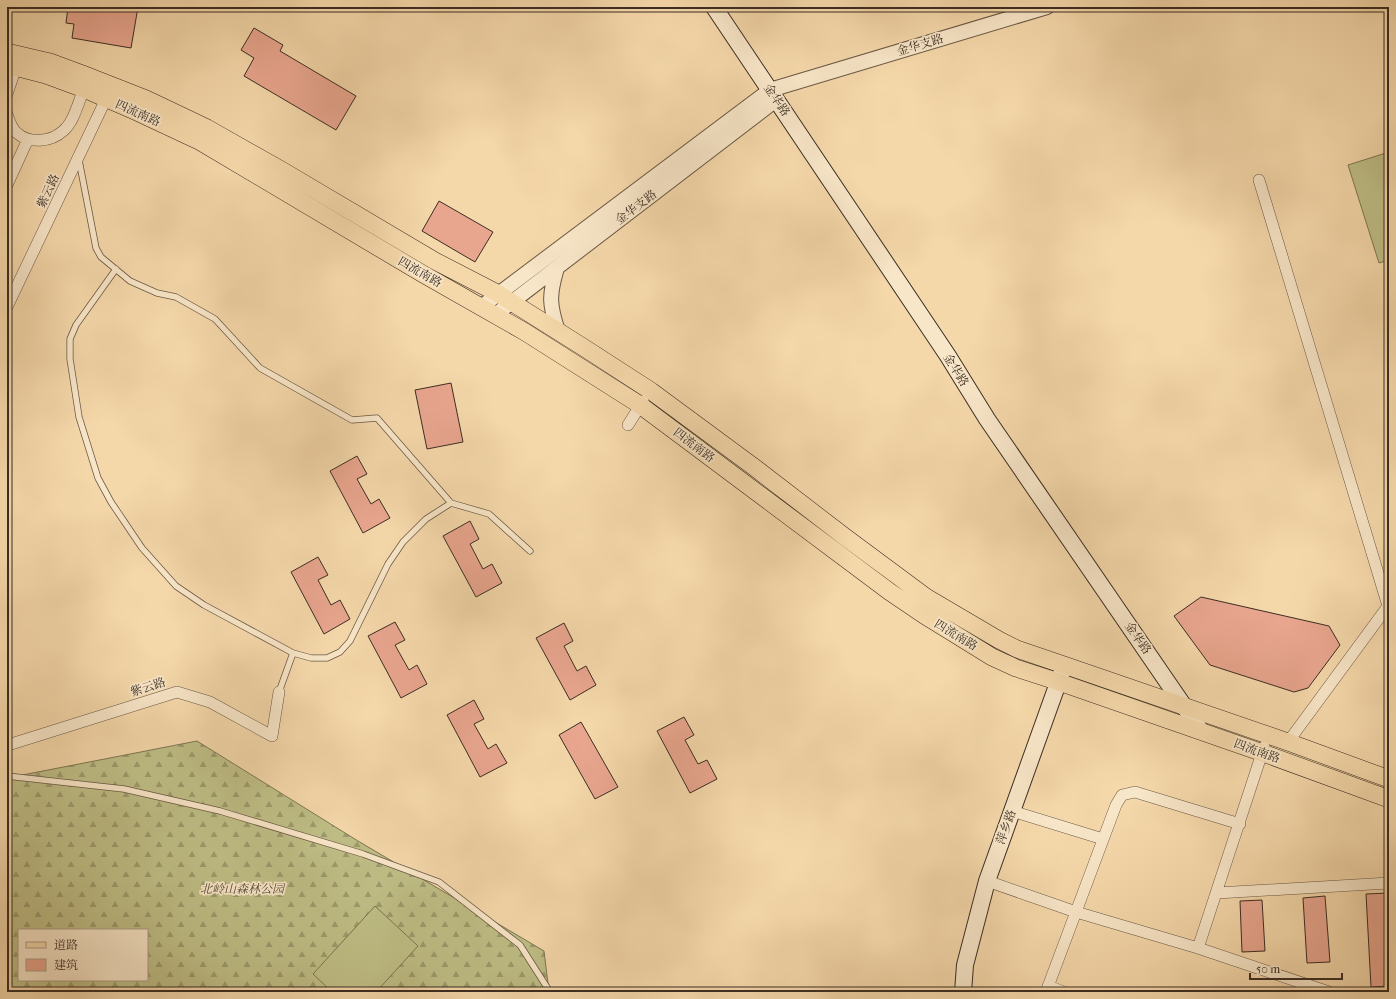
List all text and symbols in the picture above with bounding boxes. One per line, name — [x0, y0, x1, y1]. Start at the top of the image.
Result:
street label: 金华支路 — [895, 31, 945, 59]
street label: 金华路 — [761, 81, 793, 119]
street label: 四流南路 — [113, 97, 163, 129]
street label: 紫云路 — [34, 172, 62, 210]
street label: 金华支路 — [613, 187, 659, 227]
street label: 四流南路 — [396, 254, 444, 290]
street label: 金华路 — [941, 351, 971, 389]
street label: 四流南路 — [671, 425, 717, 465]
street label: 四流南路 — [932, 617, 980, 653]
street label: 金华路 — [1122, 619, 1154, 657]
street label: 紫云路 — [129, 675, 167, 699]
street label: 四流南路 — [1232, 736, 1282, 766]
street label: 萍乡路 — [993, 808, 1019, 846]
park label: 北岭山森林公园 — [200, 882, 286, 896]
legend — [18, 929, 148, 981]
text: 道路 — [54, 938, 78, 952]
scale bar — [1250, 955, 1342, 981]
text: 建筑 — [54, 958, 78, 972]
text: 50 m — [1256, 962, 1280, 976]

